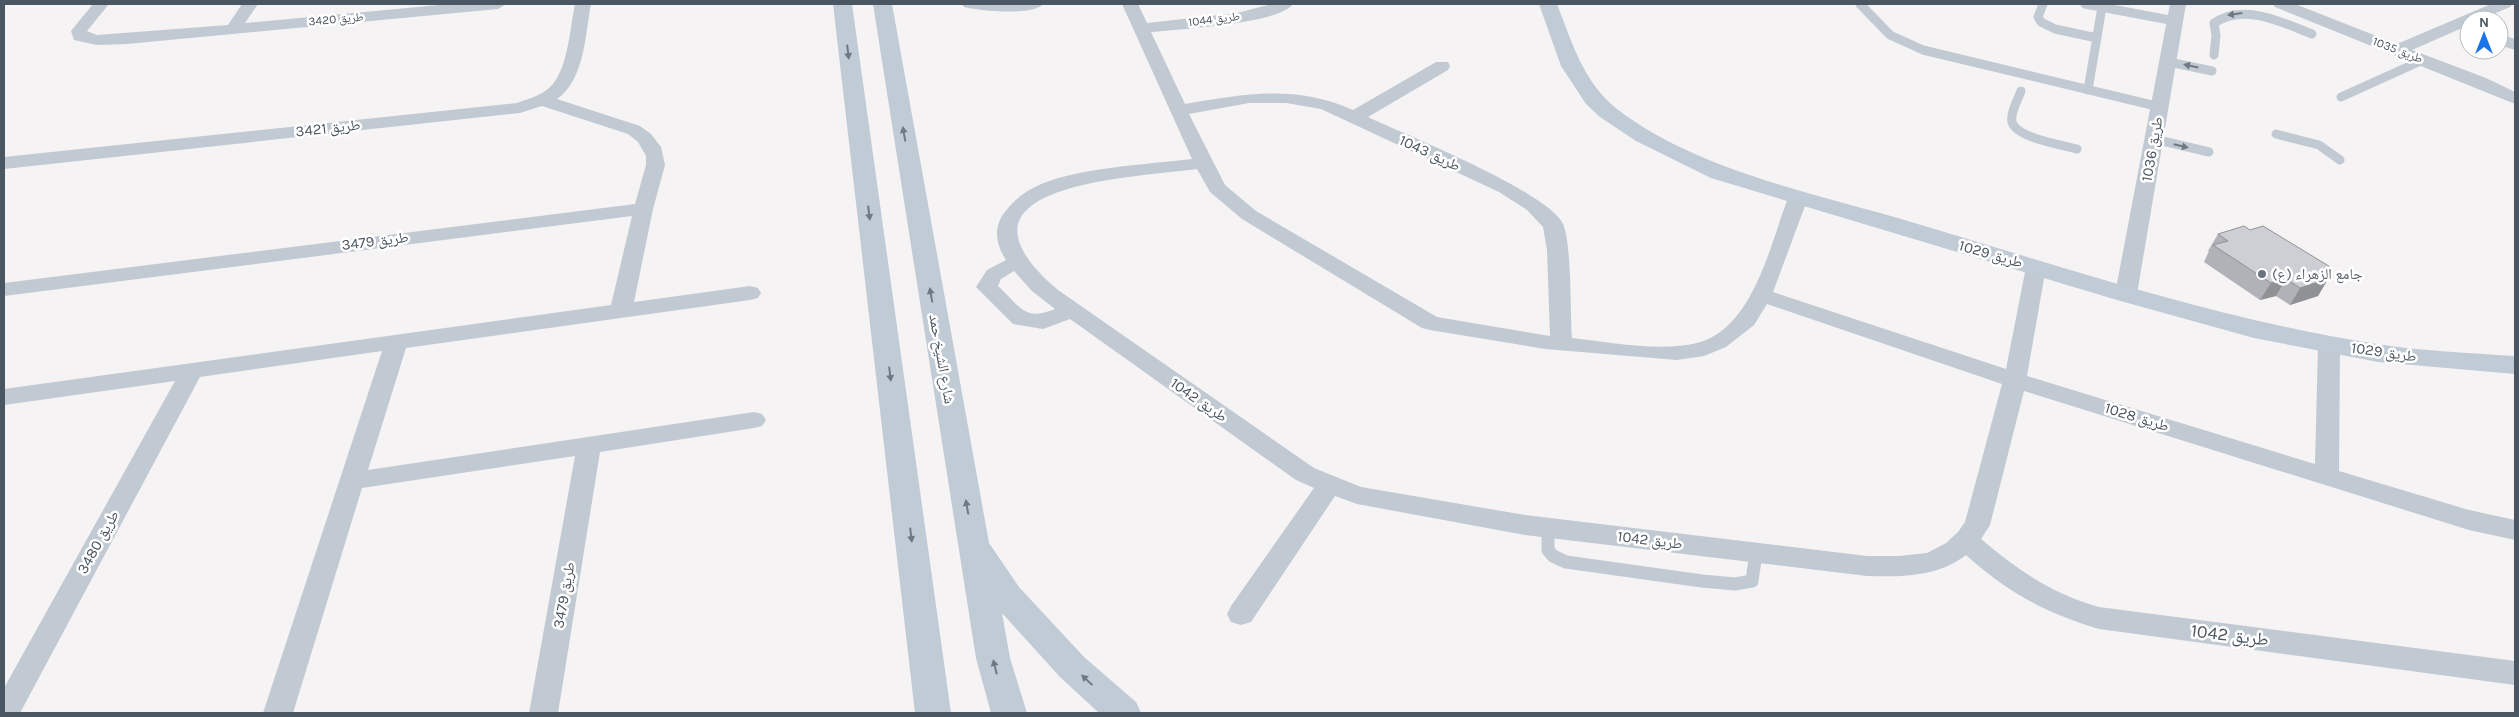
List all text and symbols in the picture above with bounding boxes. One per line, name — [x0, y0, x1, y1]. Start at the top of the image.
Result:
street label: طريق 1044 — [1187, 9, 1241, 29]
street label: طريق 3420 — [308, 10, 364, 29]
one-way arrow — [2226, 10, 2242, 18]
north arrow — [2459, 10, 2509, 60]
text: N — [2479, 14, 2489, 31]
street label: طريق 1035 — [2371, 34, 2425, 66]
one-way arrow — [844, 44, 852, 60]
one-way arrow — [2182, 62, 2198, 70]
street label: طريق 1036 — [2137, 115, 2168, 183]
street label: طريق 3421 — [295, 116, 362, 141]
one-way arrow — [899, 126, 907, 142]
street label: طريق 1043 — [1396, 131, 1464, 176]
one-way arrow — [2174, 142, 2189, 150]
one-way arrow — [865, 206, 873, 222]
street label: طريق 3479 — [341, 228, 410, 255]
street label: طريق 1029 — [1957, 236, 2025, 273]
place label: جامع الزهراء (ع) — [2272, 265, 2363, 284]
marker: جامع الزهراء (ع) — [2256, 268, 2268, 280]
one-way arrow — [927, 286, 935, 302]
street label: شارع الشيخ حمد — [924, 313, 959, 405]
street label: طريق 1029 — [2350, 339, 2418, 366]
one-way arrow — [886, 367, 894, 383]
street label: طريق 1042 — [1167, 374, 1231, 427]
street label: طريق 1028 — [2102, 399, 2171, 436]
one-way arrow — [962, 498, 970, 514]
street label: طريق 3480 — [73, 507, 124, 577]
street label: طريق 1042 — [1616, 527, 1684, 554]
one-way arrow — [907, 528, 915, 544]
street label: طريق 3479 — [549, 560, 580, 630]
street label: طريق 1042 — [2190, 619, 2270, 651]
one-way arrow — [991, 659, 999, 674]
one-way arrow — [1081, 674, 1093, 686]

